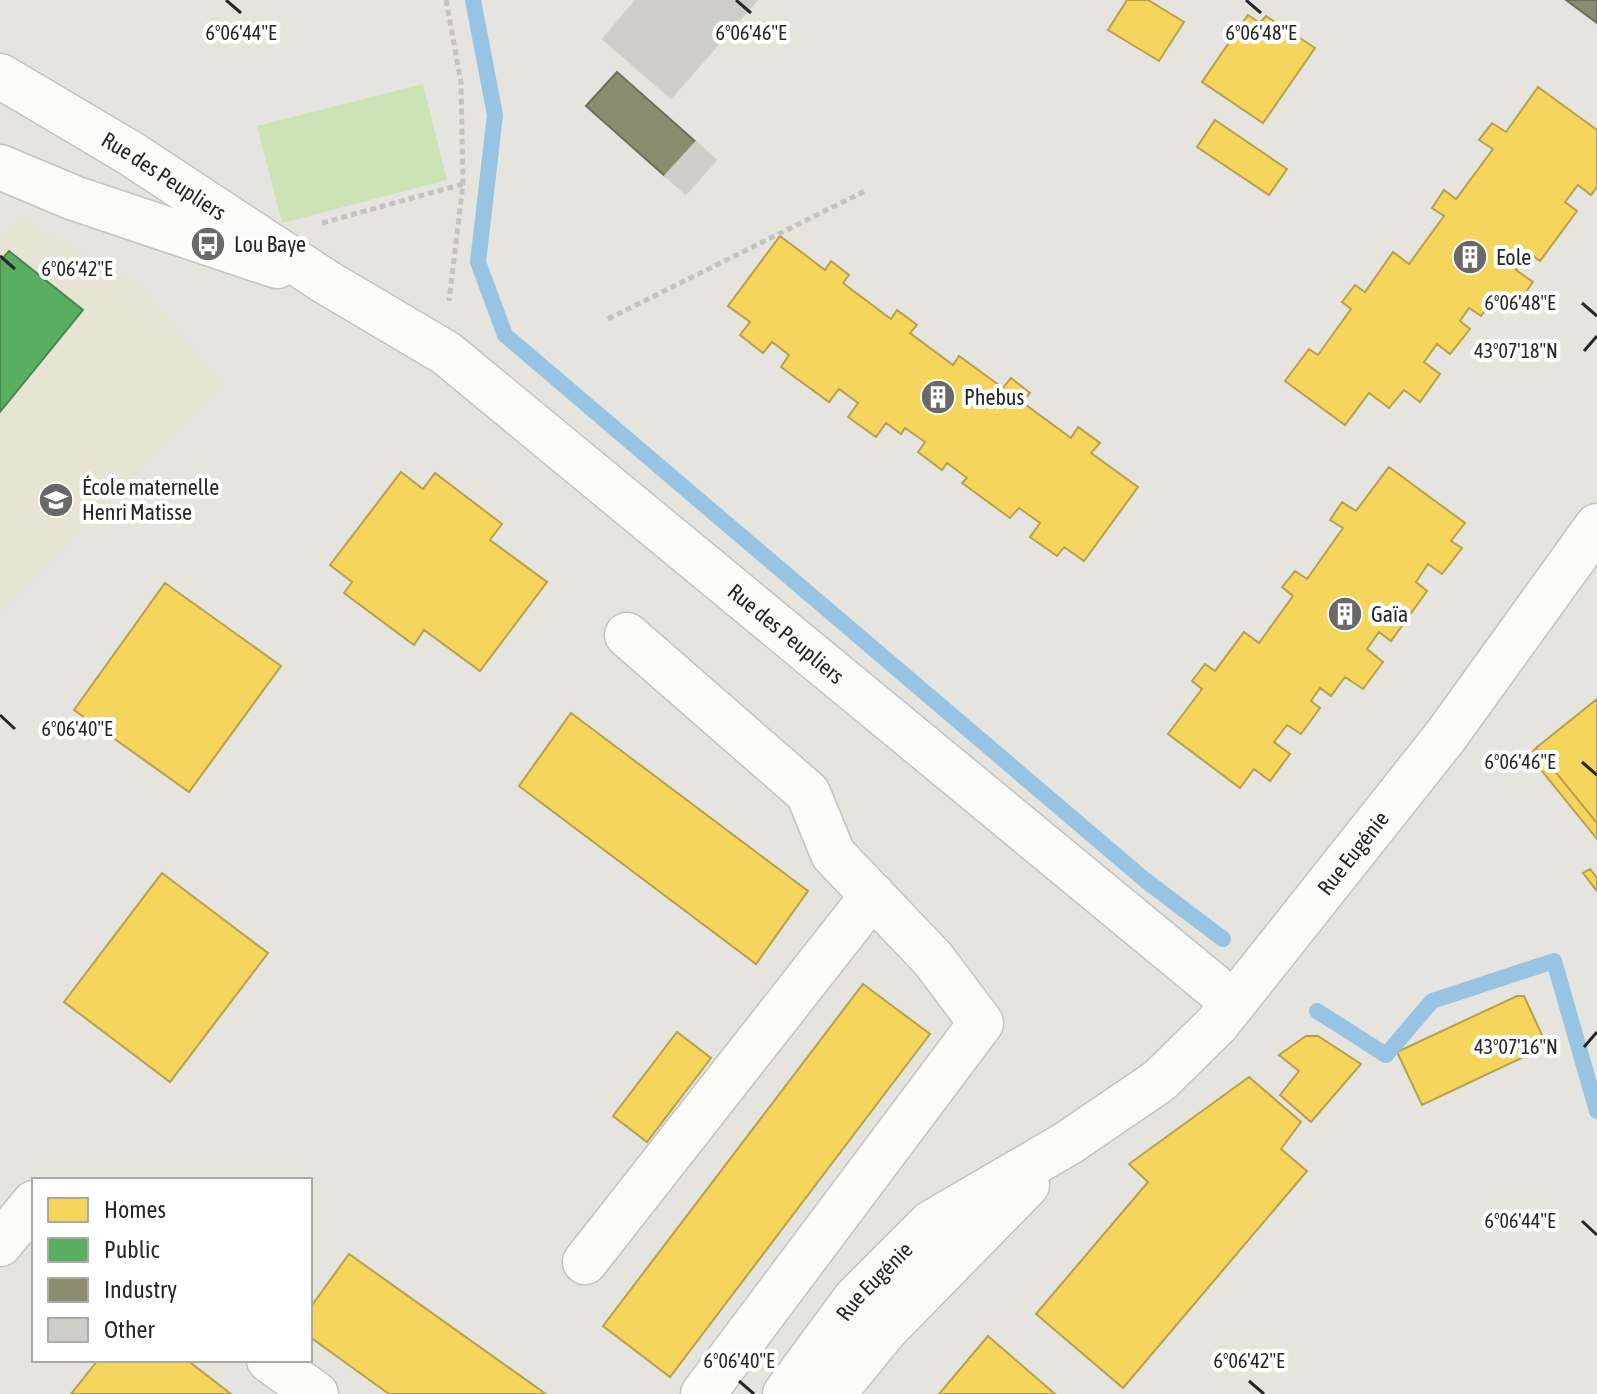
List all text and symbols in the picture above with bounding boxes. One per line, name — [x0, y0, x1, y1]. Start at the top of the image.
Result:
text: 6°06'44"E — [206, 21, 277, 44]
text: 6°06'46"E — [716, 21, 787, 44]
text: 6°06'48"E — [1226, 21, 1297, 44]
street label: Rue des Peupliers — [97, 126, 231, 226]
bus stop icon: Lou Baye — [189, 225, 227, 263]
place label: Lou Baye — [234, 231, 306, 257]
building icon: Eole — [1451, 238, 1489, 276]
place label: Eole — [1496, 244, 1531, 270]
text: 6°06'42"E — [42, 257, 113, 280]
text: 6°06'48"E — [1485, 291, 1556, 314]
text: 43°07'18"N — [1474, 339, 1558, 362]
building icon: Phebus — [919, 378, 957, 416]
place label: Phebus — [964, 384, 1024, 410]
place label: École maternelle Henri Matisse — [82, 474, 219, 525]
school or university icon: École maternelle Henri Matisse — [37, 481, 75, 519]
street label: Rue des Peupliers — [723, 578, 850, 689]
building icon: Gaïa — [1326, 595, 1364, 633]
place label: Gaïa — [1371, 601, 1408, 627]
text: 6°06'40"E — [42, 717, 113, 740]
text: 6°06'46"E — [1485, 750, 1556, 773]
street label: Rue Eugénie — [1312, 806, 1394, 900]
text: 43°07'16"N — [1474, 1035, 1558, 1058]
legend — [32, 1178, 312, 1362]
text: Homes — [104, 1196, 166, 1223]
text: 6°06'44"E — [1485, 1209, 1556, 1232]
text: Public — [104, 1236, 160, 1263]
street label: Rue Eugénie — [830, 1236, 918, 1326]
text: Industry — [104, 1276, 177, 1303]
text: Other — [104, 1316, 155, 1343]
text: 6°06'40"E — [704, 1349, 775, 1372]
text: 6°06'42"E — [1214, 1349, 1285, 1372]

